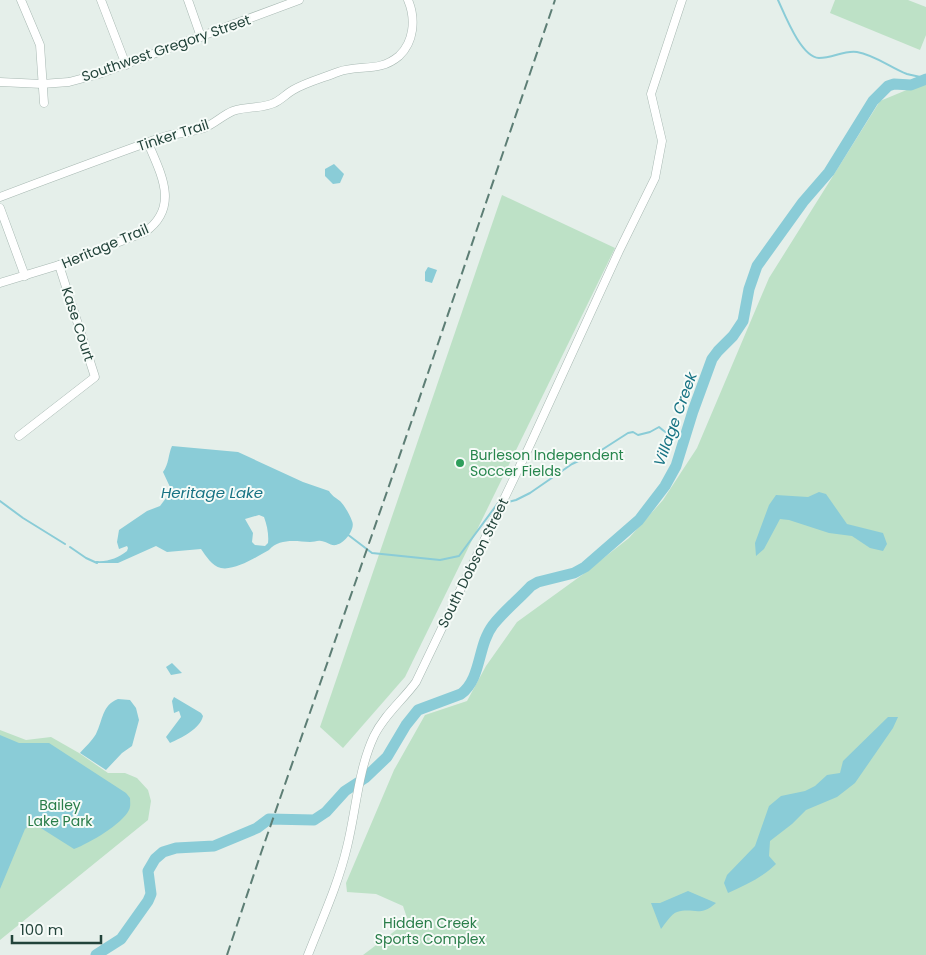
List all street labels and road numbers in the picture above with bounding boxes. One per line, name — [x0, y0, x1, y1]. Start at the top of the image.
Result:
street label: Southwest Gregory Street — [79, 10, 253, 86]
street label: Tinker Trail — [135, 114, 211, 156]
street label: Heritage Trail — [58, 219, 152, 273]
street label: Kase Court — [57, 284, 99, 364]
street label: South Dobson Street — [433, 495, 513, 631]

